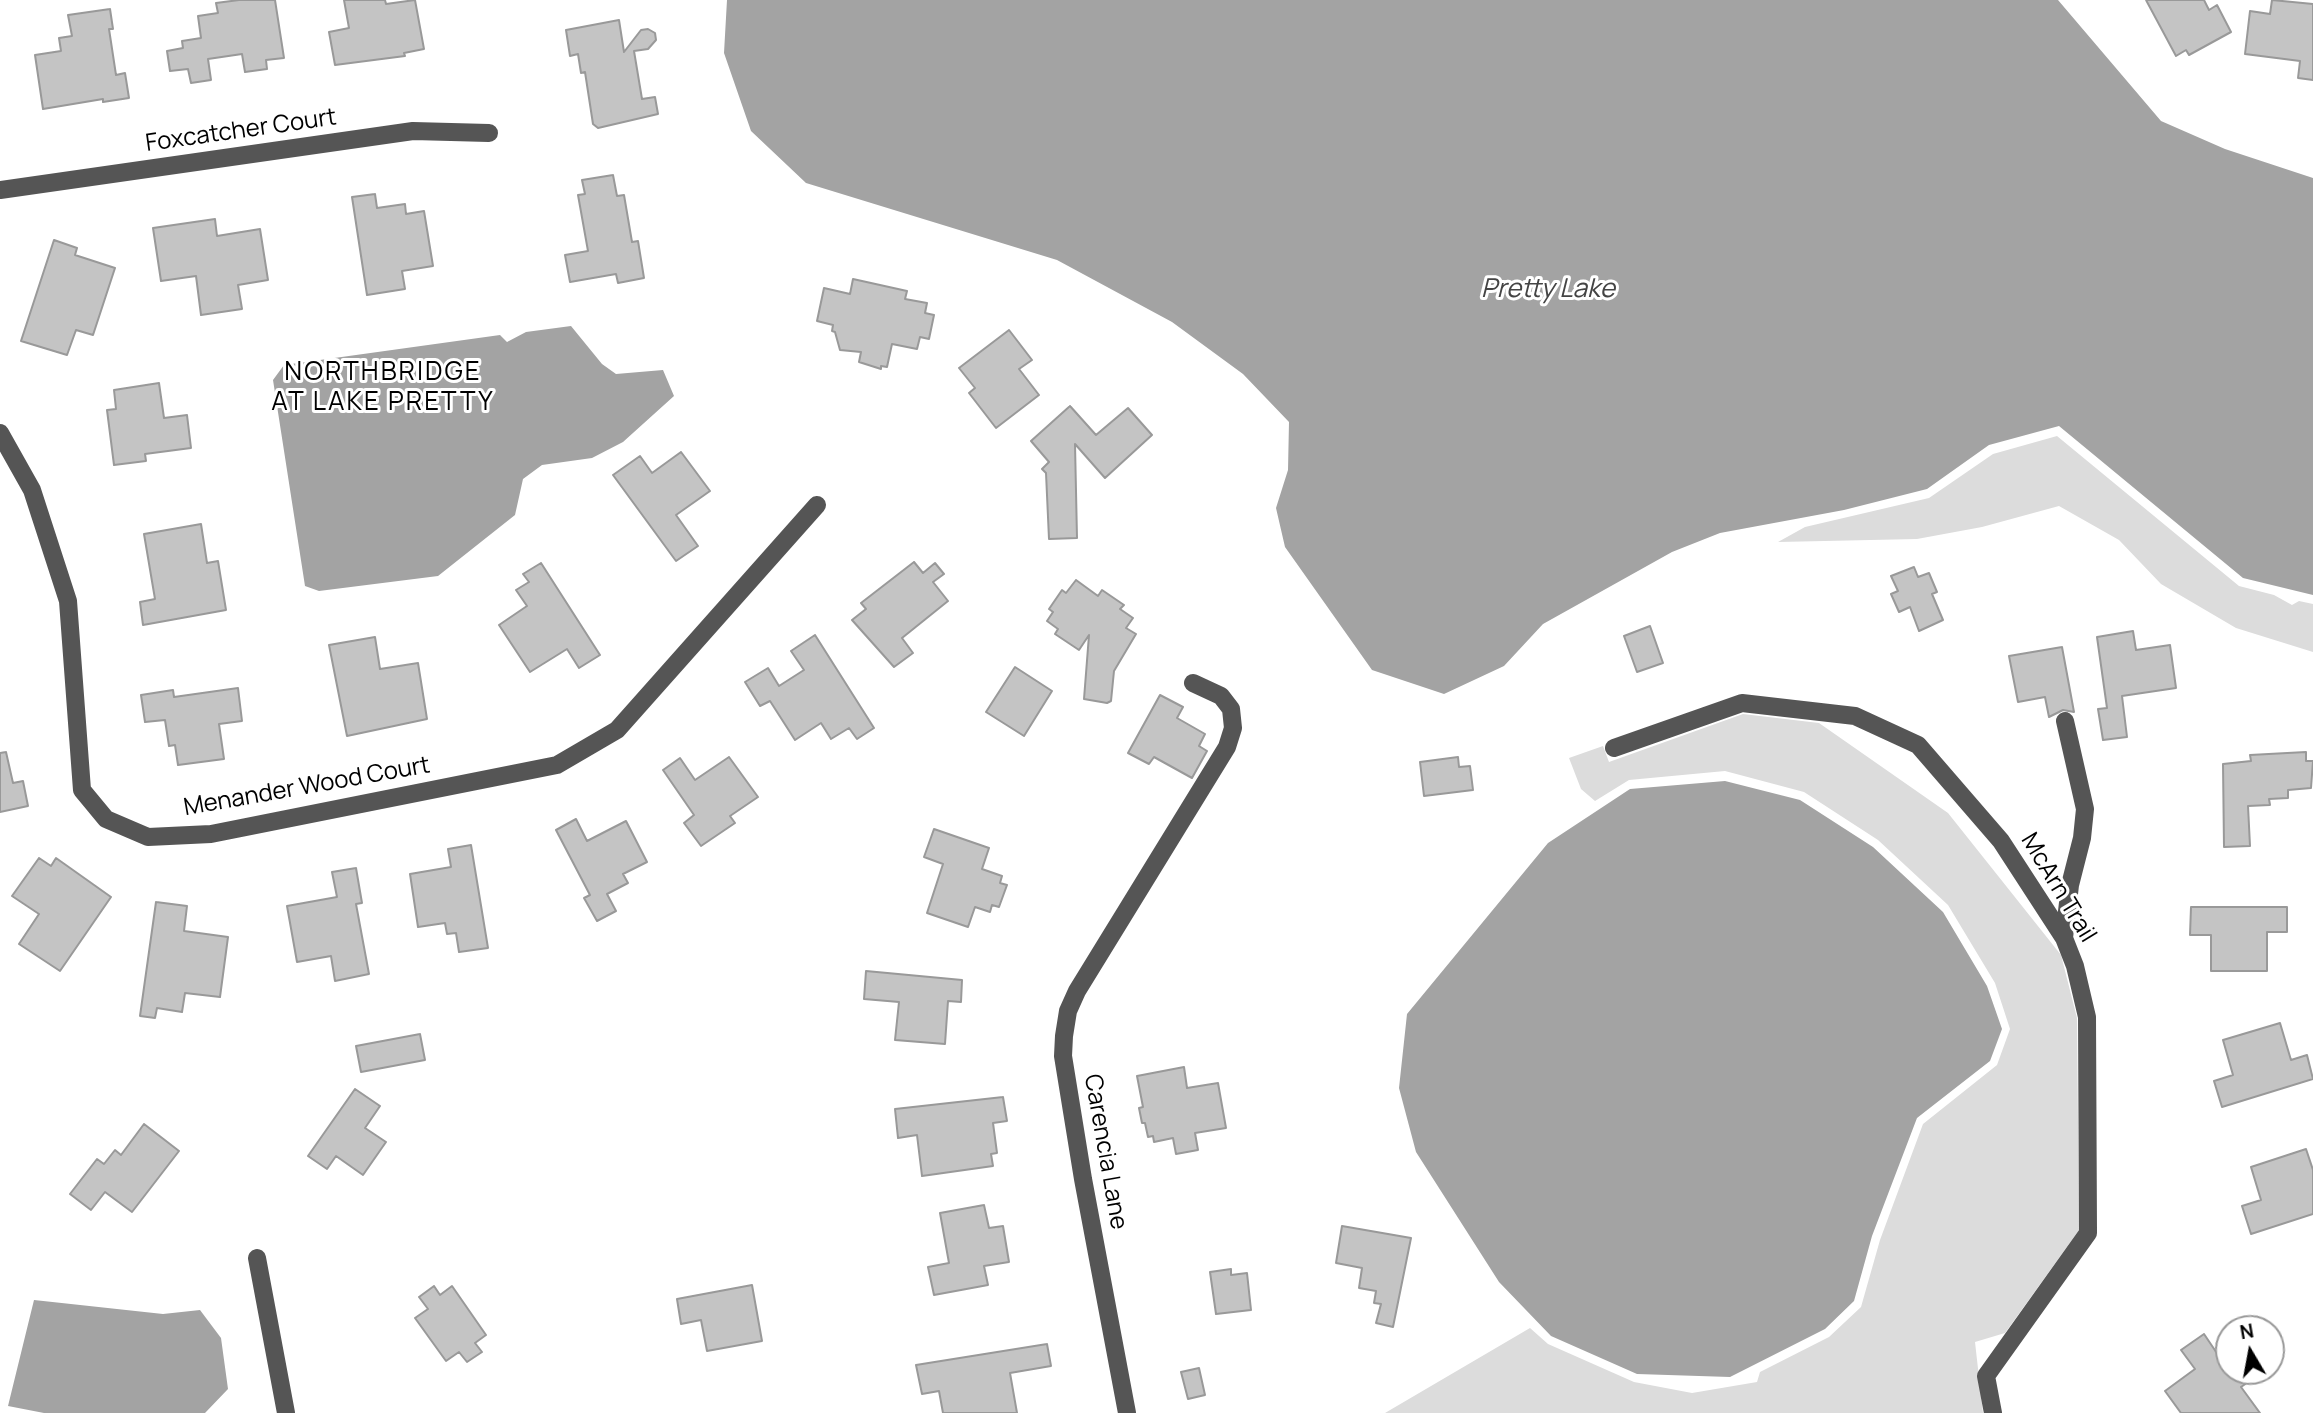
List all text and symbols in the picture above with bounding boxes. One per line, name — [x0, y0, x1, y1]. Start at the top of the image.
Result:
street label: Foxcatcher Court — [144, 103, 338, 159]
water label: Pretty Lake — [1481, 274, 1615, 306]
district label: NORTHBRIDGE AT LAKE PRETTY — [273, 357, 493, 418]
street label: Menander Wood Court — [182, 751, 432, 823]
street label: McArn Trail — [2014, 828, 2102, 948]
street label: Carencia Lane — [1077, 1072, 1133, 1232]
north arrow — [2215, 1315, 2285, 1385]
text: N — [2238, 1317, 2256, 1345]

